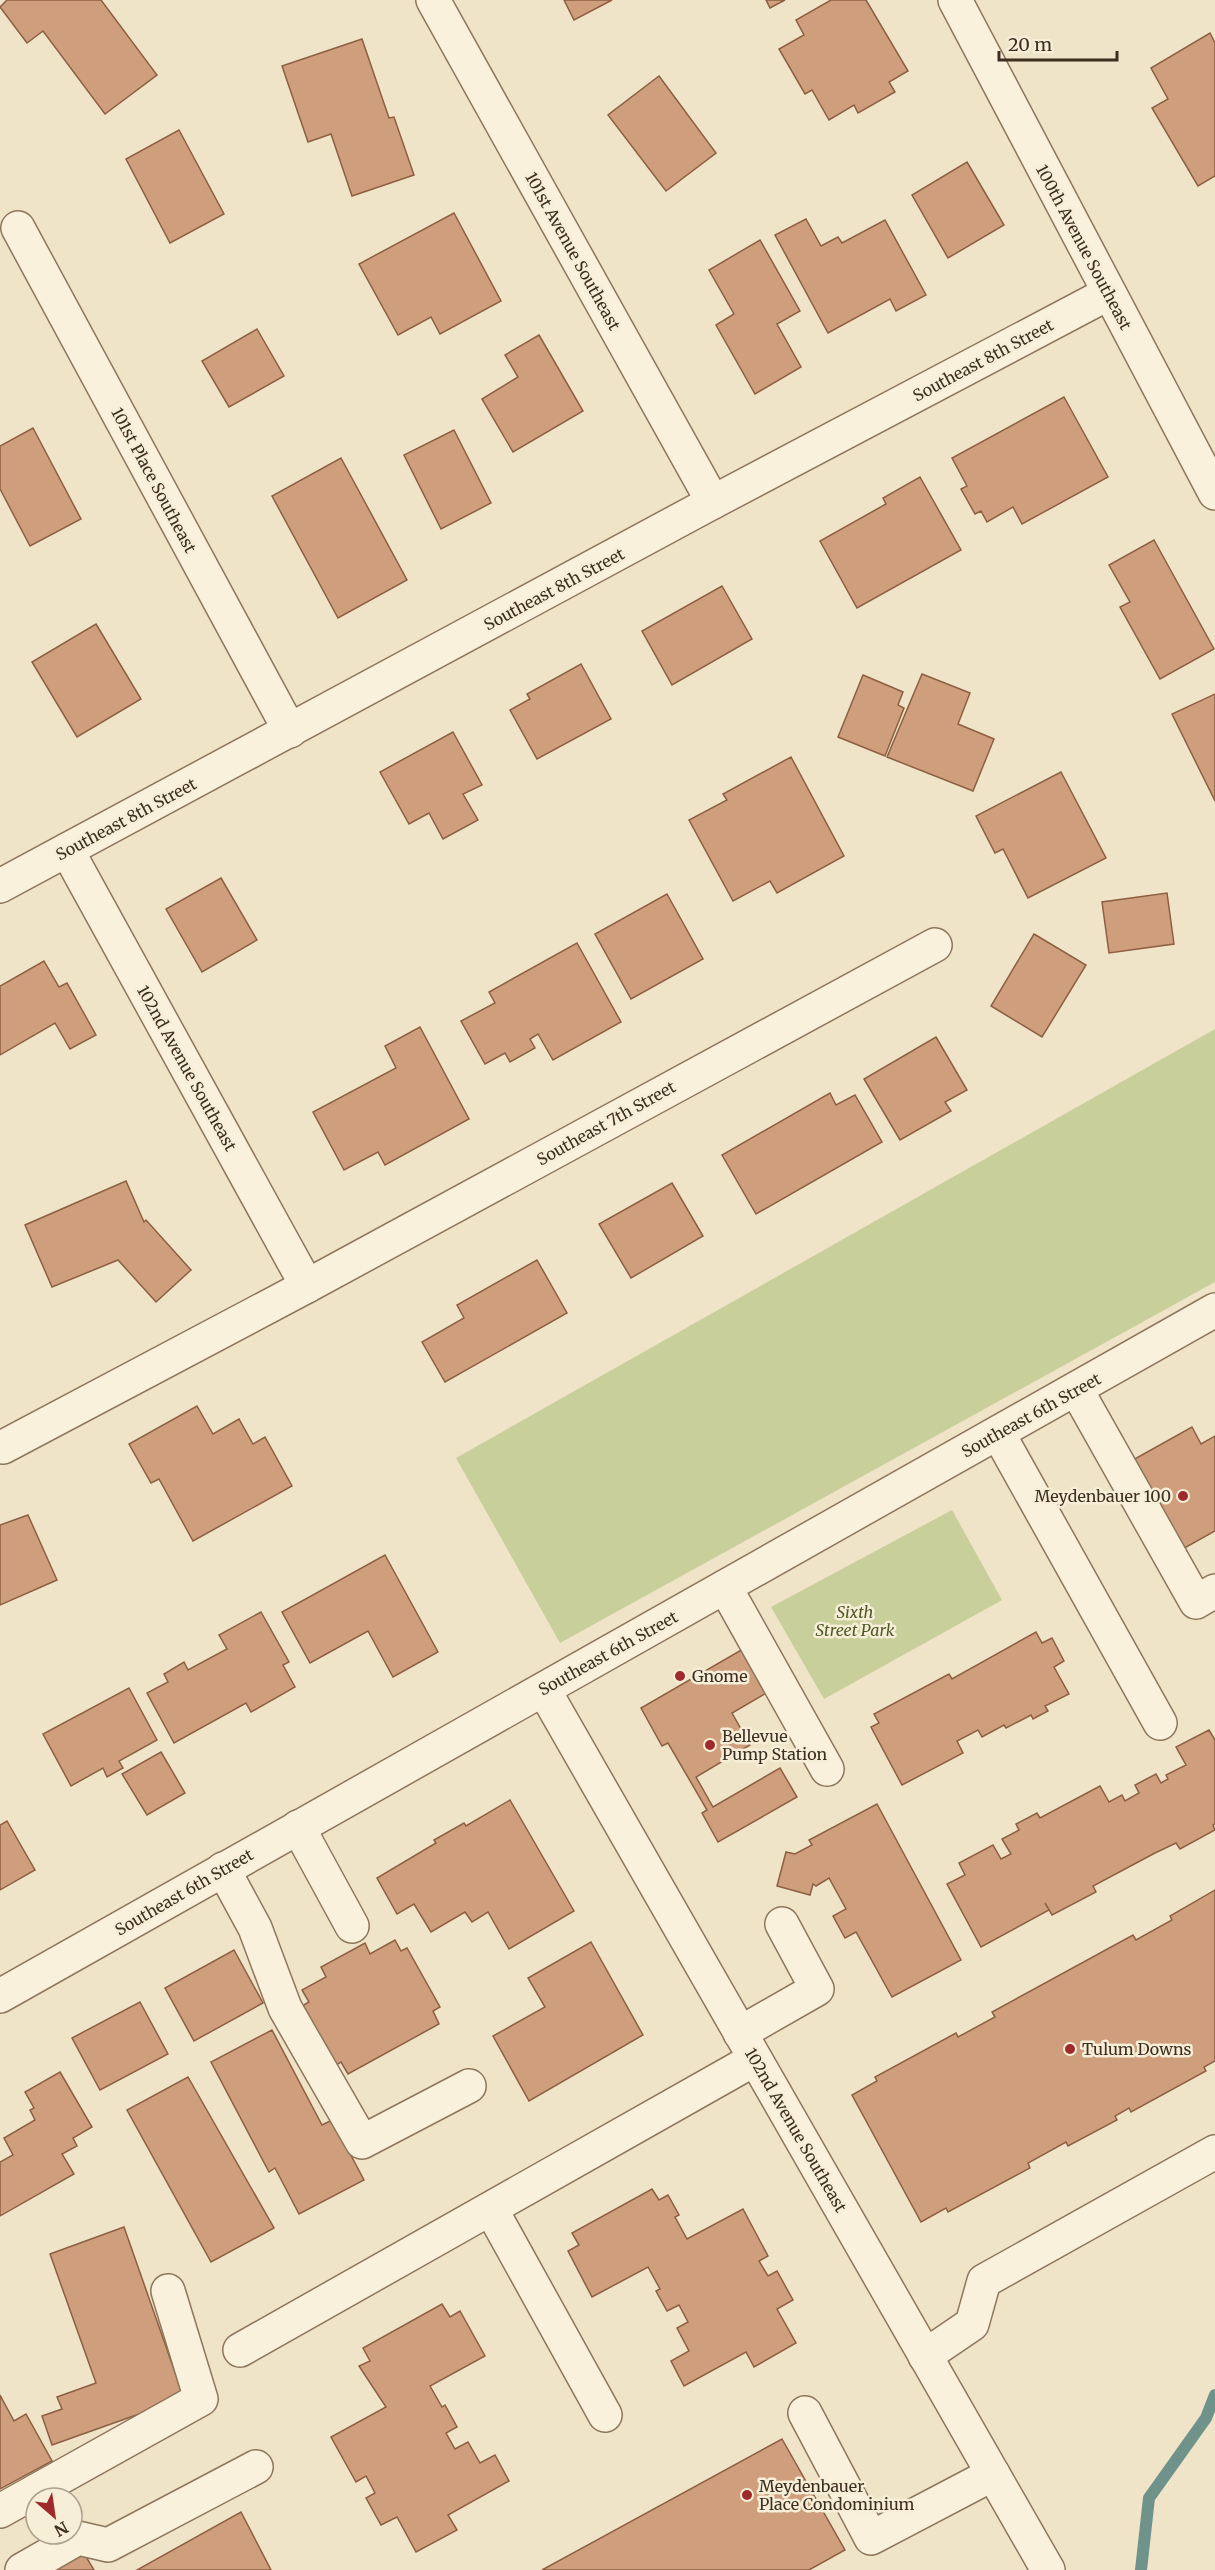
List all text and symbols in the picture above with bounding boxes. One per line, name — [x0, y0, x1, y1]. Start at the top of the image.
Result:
scale bar — [999, 24, 1118, 62]
text: 20 m — [1008, 33, 1052, 56]
street label: 100th Avenue Southeast — [1032, 161, 1136, 334]
street label: 101st Avenue Southeast — [521, 168, 625, 334]
street label: Southeast 8th Street — [909, 314, 1057, 405]
street label: 101st Place Southeast — [107, 404, 201, 557]
street label: Southeast 8th Street — [480, 543, 628, 634]
street label: Southeast 8th Street — [52, 773, 200, 864]
street label: 102nd Avenue Southeast — [133, 982, 241, 1155]
street label: Southeast 7th Street — [533, 1076, 680, 1169]
street label: Southeast 6th Street — [958, 1368, 1105, 1462]
place label: Meydenbauer 100 — [1035, 1486, 1171, 1506]
marker: Meydenbauer 100 — [1176, 1489, 1190, 1503]
park label: Sixth Street Park — [816, 1602, 895, 1640]
street label: Southeast 6th Street — [535, 1606, 682, 1700]
place label: Gnome — [692, 1666, 748, 1686]
marker: Gnome — [673, 1669, 687, 1683]
place label: Bellevue Pump Station — [722, 1726, 828, 1764]
marker: Bellevue Pump Station — [703, 1738, 717, 1752]
street label: Southeast 6th Street — [111, 1844, 257, 1940]
place label: Tulum Downs — [1082, 2039, 1192, 2059]
marker: Tulum Downs — [1063, 2042, 1077, 2056]
street label: 102nd Avenue Southeast — [741, 2044, 852, 2216]
place label: Meydenbauer Place Condominium — [759, 2476, 915, 2514]
north arrow — [24, 2486, 84, 2546]
marker: Meydenbauer Place Condominium — [740, 2488, 754, 2502]
text: N — [51, 2517, 72, 2541]

